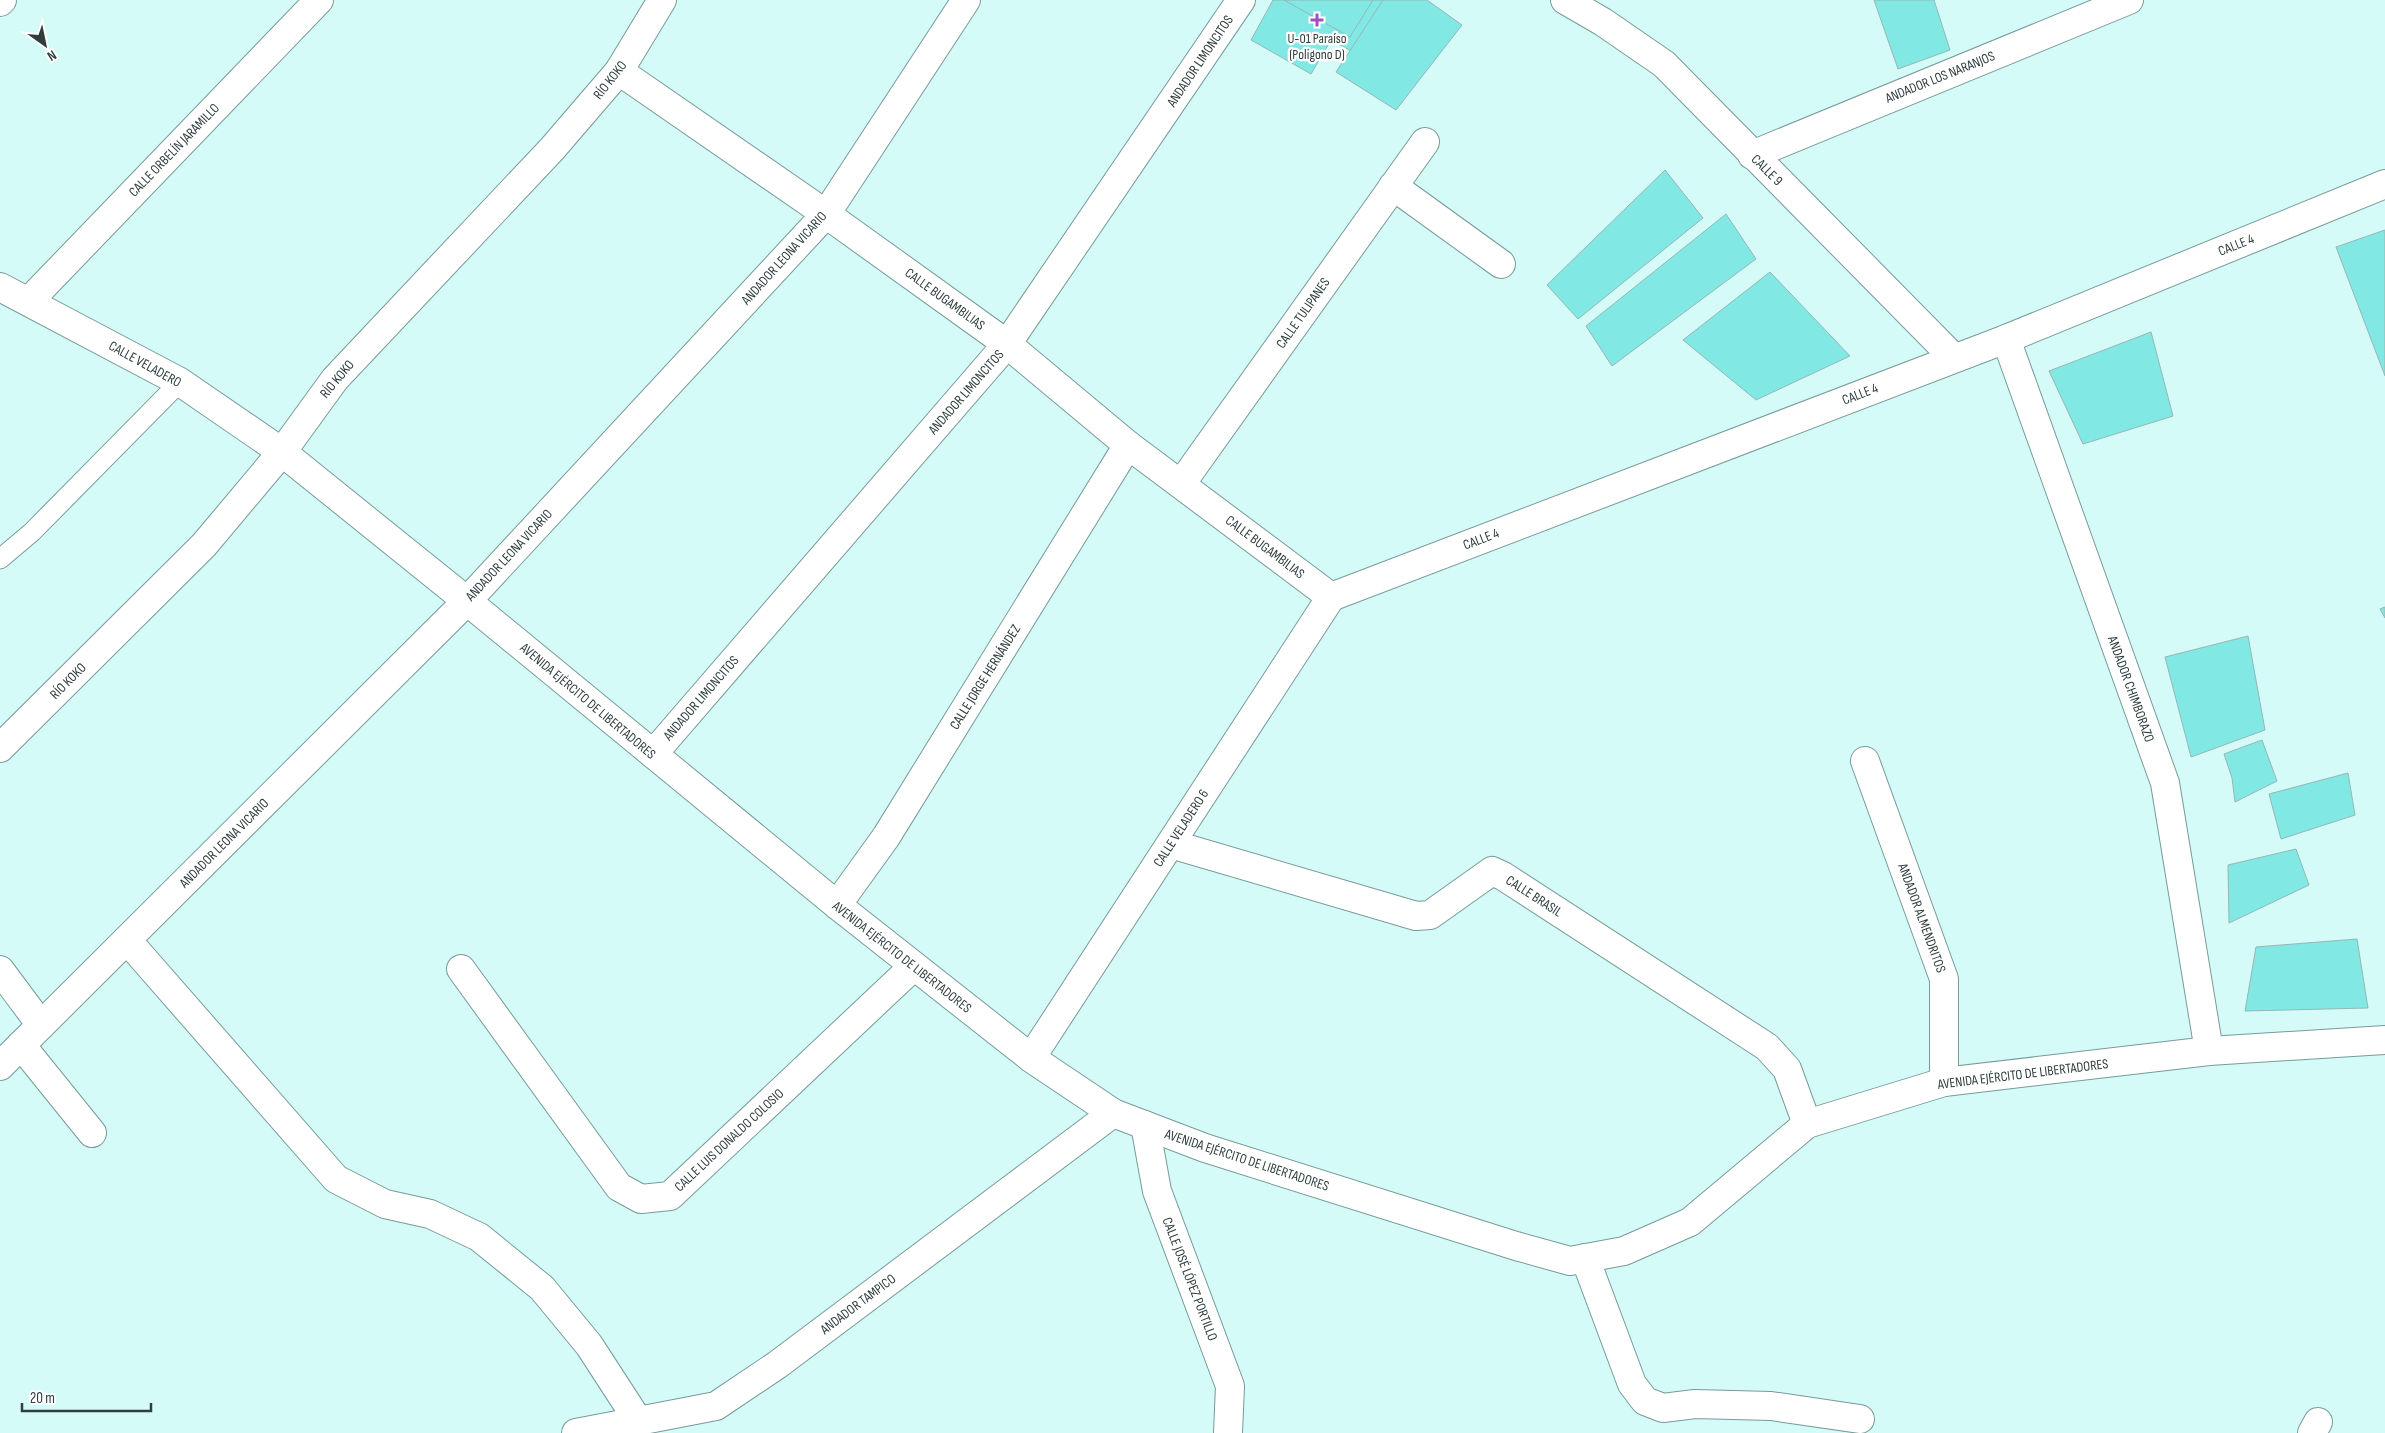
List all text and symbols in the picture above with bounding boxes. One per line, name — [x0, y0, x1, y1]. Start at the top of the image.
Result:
street label: ANDADOR LIMONCITOS — [1163, 12, 1237, 111]
marker: U-01 Paraíso (Poligono D) — [1310, 13, 1324, 27]
north arrow — [20, 20, 70, 70]
place label: U-01 Paraíso (Poligono D) — [1287, 30, 1347, 63]
text: N — [44, 46, 60, 65]
street label: ANDADOR LOS NARANJOS — [1882, 47, 1997, 107]
street label: RÍO KOKO — [590, 57, 630, 103]
street label: CALLE ORBELÍN JARAMILLO — [125, 100, 223, 200]
street label: CALLE 9 — [1748, 151, 1786, 189]
street label: ANDADOR LEONA VICARIO — [737, 208, 830, 309]
street label: CALLE 4 — [2216, 230, 2256, 260]
street label: CALLE BUGAMBILIAS — [902, 264, 988, 334]
street label: CALLE TULIPANES — [1272, 274, 1334, 352]
street label: CALLE VELADERO — [106, 337, 184, 391]
street label: ANDADOR LIMONCITOS — [924, 346, 1007, 439]
street label: RÍO KOKO — [316, 356, 358, 402]
street label: CALLE 4 — [1840, 379, 1880, 409]
street label: ANDADOR LEONA VICARIO — [461, 505, 556, 605]
street label: CALLE BUGAMBILIAS — [1222, 512, 1308, 582]
street label: CALLE 4 — [1461, 524, 1501, 554]
street label: CALLE JORGE HERNÁNDEZ — [946, 621, 1024, 733]
street label: ANDADOR CHIMBORAZO — [2104, 633, 2158, 744]
street label: AVENIDA EJÉRCITO DE LIBERTADORES — [516, 639, 659, 763]
street label: ANDADOR LIMONCITOS — [659, 652, 742, 745]
street label: RÍO KOKO — [46, 659, 90, 703]
street label: CALLE VELADERO 6 — [1150, 786, 1212, 870]
street label: ANDADOR LEONA VICARIO — [175, 795, 272, 892]
street label: ANDADOR ALMENDRITOS — [1894, 860, 1950, 975]
street label: CALLE BRASIL — [1503, 872, 1565, 920]
street label: AVENIDA EJÉRCITO DE LIBERTADORES — [828, 897, 975, 1017]
street label: AVENIDA EJÉRCITO DE LIBERTADORES — [1936, 1055, 2109, 1093]
street label: CALLE LUIS DONALDO COLOSIO — [671, 1085, 787, 1195]
street label: AVENIDA EJÉRCITO DE LIBERTADORES — [1162, 1125, 1331, 1195]
street label: CALLE JOSÉ LÓPEZ PORTILLO — [1159, 1215, 1221, 1343]
street label: ANDADOR TAMPICO — [816, 1270, 899, 1338]
scale bar — [22, 1380, 151, 1412]
text: 20 m — [30, 1389, 55, 1408]

